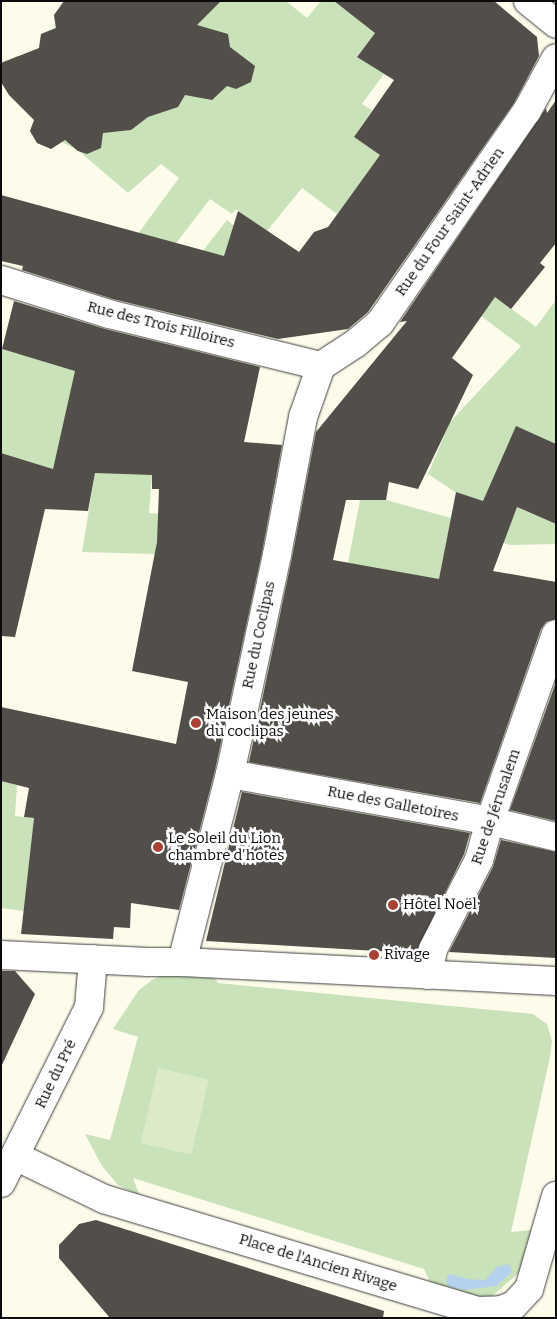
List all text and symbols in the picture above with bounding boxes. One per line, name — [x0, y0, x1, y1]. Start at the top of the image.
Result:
street label: Rue du Four Saint-Adrien — [392, 144, 508, 300]
street label: Rue des Trois Filloires — [85, 298, 237, 352]
street label: Rue du Coclipas — [239, 579, 279, 691]
place label: Maison des jeunes du coclipas — [206, 705, 334, 740]
marker: Maison des jeunes du coclipas — [190, 717, 202, 729]
street label: Rue de Jérusalem — [468, 747, 524, 867]
street label: Rue des Galletoires — [326, 782, 460, 826]
place label: Le Soleil du Lion chambre d'hotes — [168, 829, 284, 864]
marker: Le Soleil du Lion chambre d'hotes — [152, 841, 164, 853]
place label: Hôtel Noël — [403, 896, 477, 914]
marker: Hôtel Noël — [387, 899, 399, 911]
place label: Rivage — [384, 946, 430, 964]
marker: Rivage — [368, 949, 380, 961]
street label: Rue du Pré — [32, 1037, 80, 1111]
street label: Place de l'Ancien Rivage — [237, 1230, 399, 1296]

